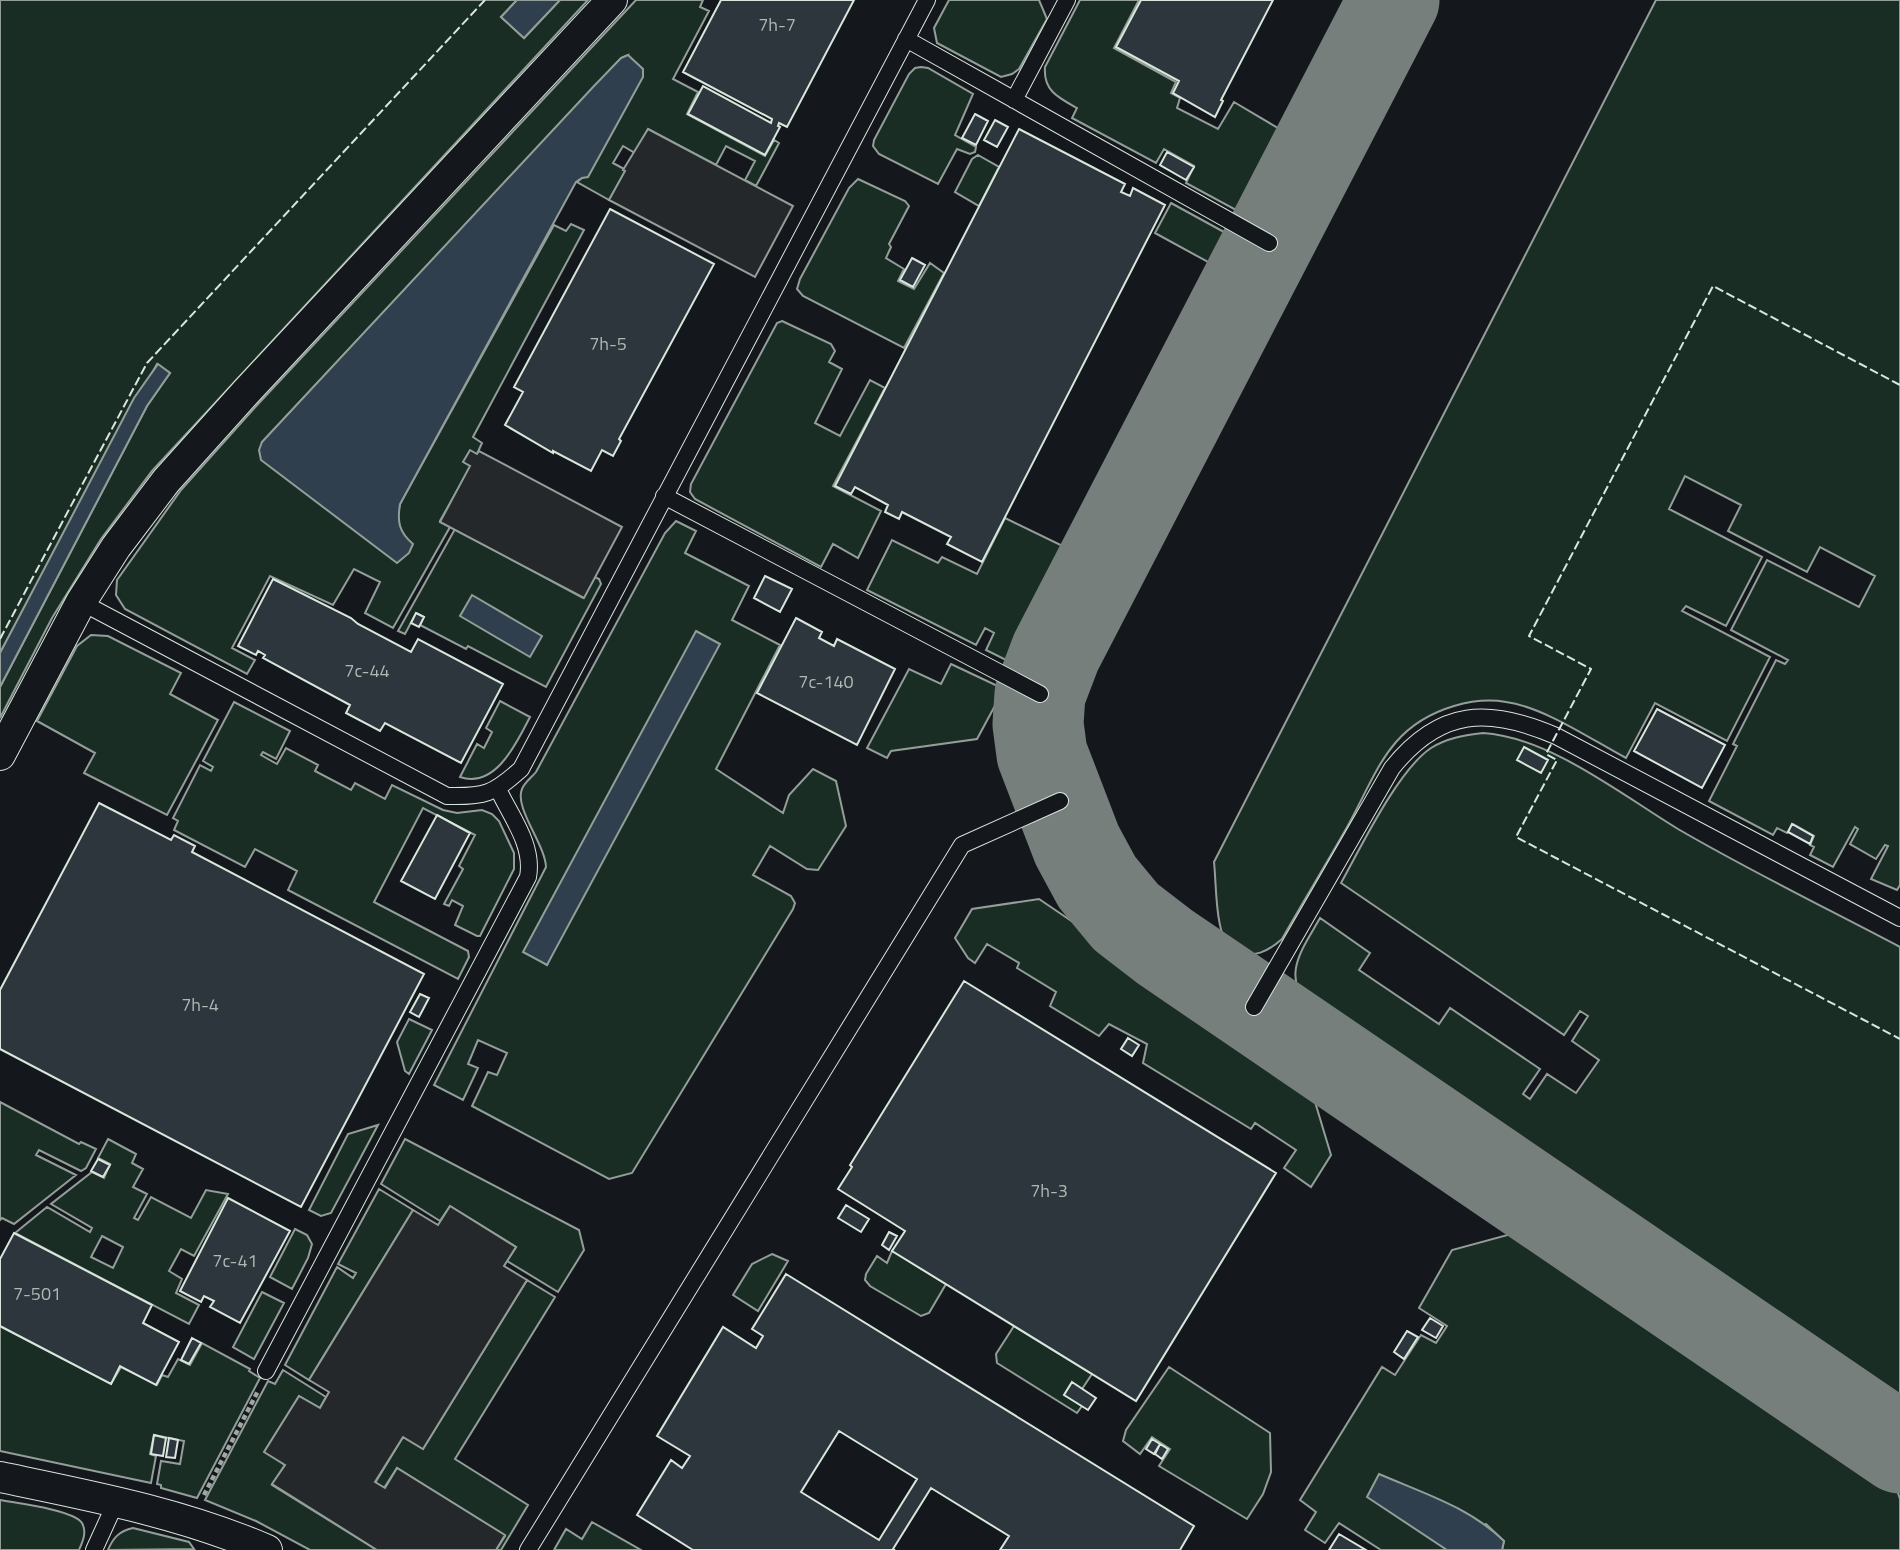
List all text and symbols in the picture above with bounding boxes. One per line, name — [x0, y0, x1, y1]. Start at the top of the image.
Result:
house number: 7h-7 — [758, 11, 796, 38]
house number: 7h-5 — [589, 330, 627, 357]
house number: 7c-44 — [344, 657, 390, 684]
house number: 7c-140 — [798, 668, 854, 695]
house number: 7h-4 — [181, 991, 219, 1018]
house number: 7h-3 — [1030, 1177, 1068, 1204]
house number: 7c-41 — [212, 1247, 258, 1274]
house number: 7-501 — [13, 1280, 61, 1307]

